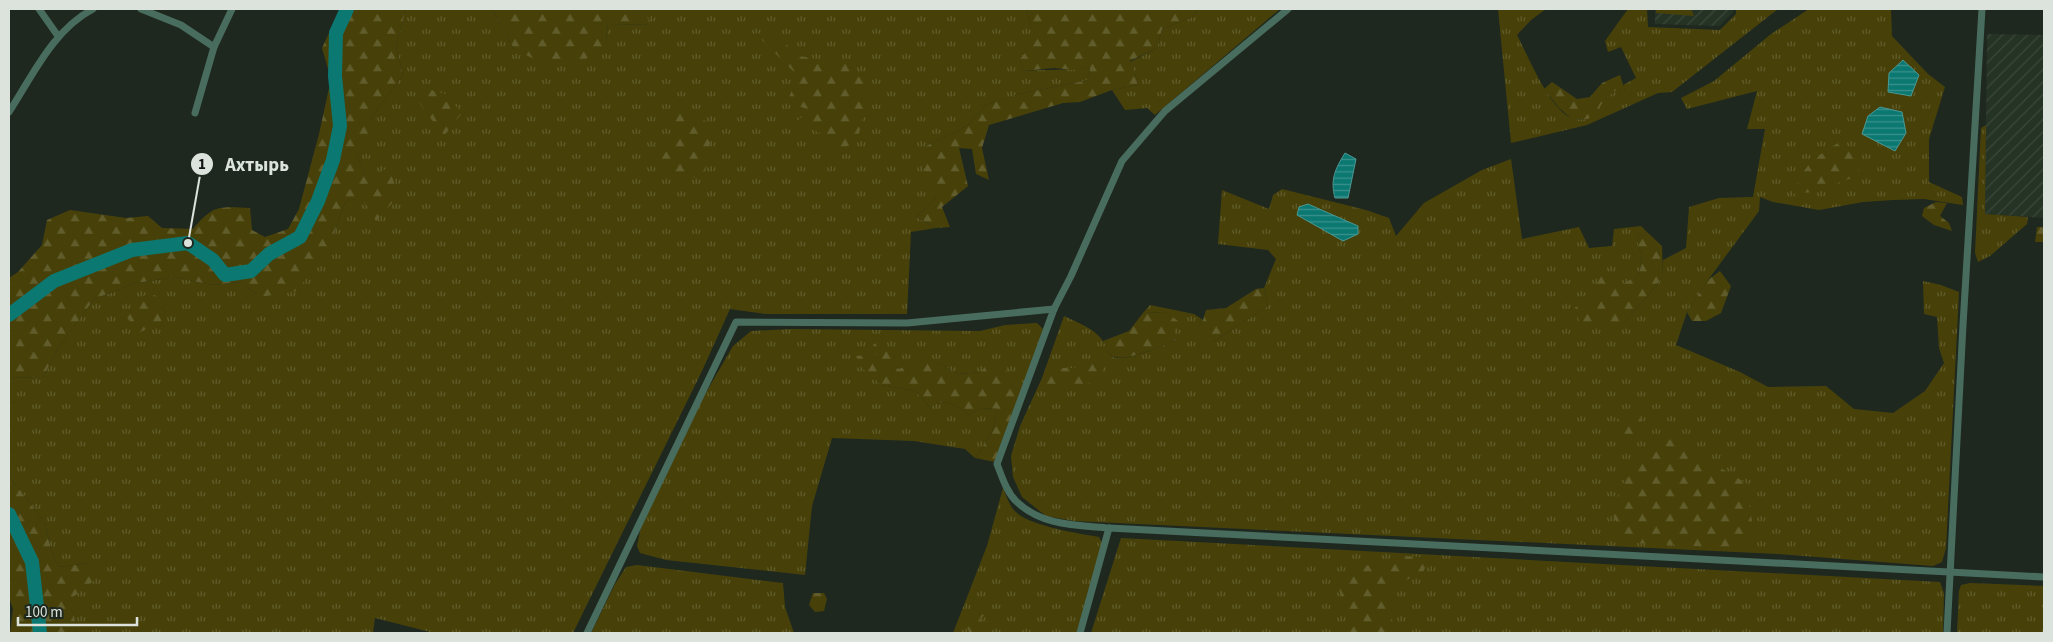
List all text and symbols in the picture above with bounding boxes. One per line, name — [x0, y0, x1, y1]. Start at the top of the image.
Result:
callout: Ахтырь — [190, 147, 299, 181]
text: Ахтырь — [224, 152, 289, 179]
text: 1 — [198, 154, 206, 175]
scale bar — [18, 594, 136, 626]
text: 100 m — [25, 602, 63, 623]

